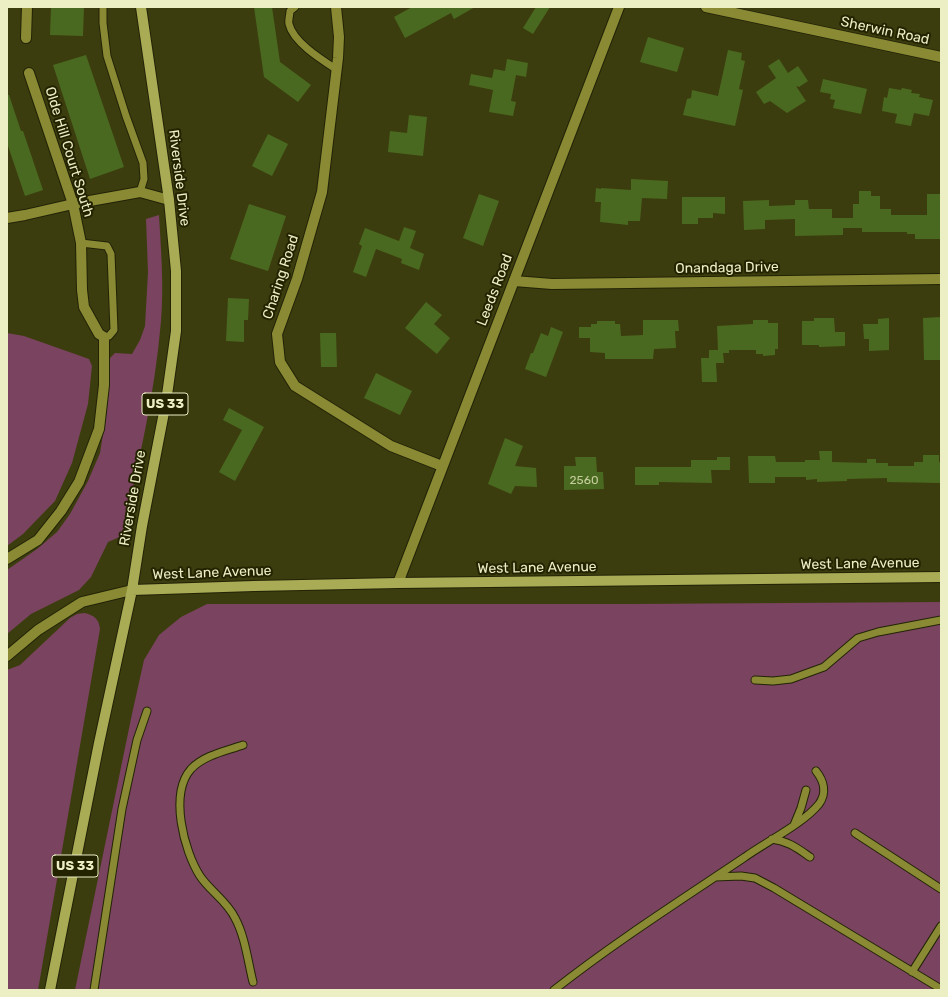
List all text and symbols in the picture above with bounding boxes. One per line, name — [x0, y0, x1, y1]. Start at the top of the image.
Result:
street label: Sherwin Road — [839, 13, 931, 49]
street label: Olde Hill Court South — [41, 85, 97, 219]
street label: Riverside Drive — [165, 129, 193, 227]
street label: Charing Road — [259, 233, 303, 321]
street label: Leeds Road — [474, 252, 516, 328]
street label: Onandaga Drive — [675, 259, 779, 277]
road number: US 33 — [142, 393, 188, 415]
street label: Riverside Drive — [116, 449, 150, 547]
house number: 2560 — [569, 474, 599, 488]
street label: West Lane Avenue — [800, 555, 920, 573]
street label: West Lane Avenue — [477, 559, 597, 577]
street label: West Lane Avenue — [152, 563, 272, 583]
road number: US 33 — [52, 855, 98, 877]

